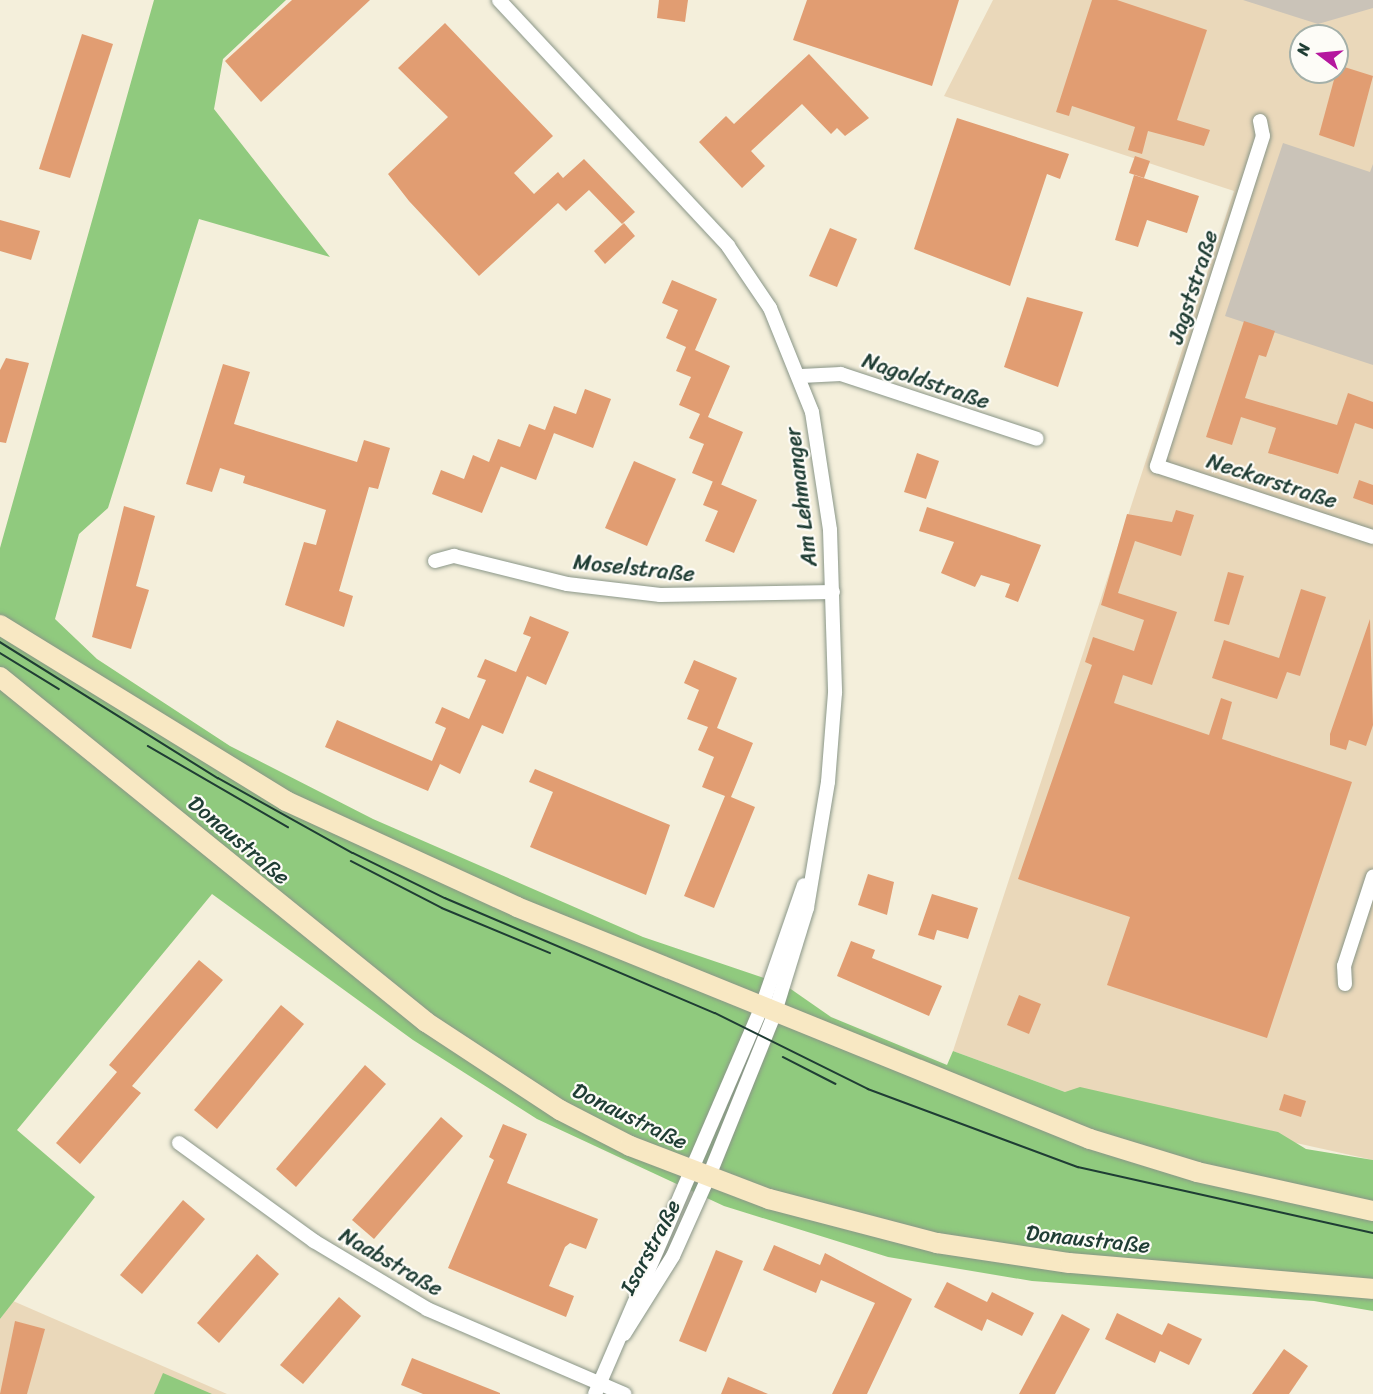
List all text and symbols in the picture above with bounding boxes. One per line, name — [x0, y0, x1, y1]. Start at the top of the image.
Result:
north arrow — [1289, 24, 1349, 84]
text: N — [1288, 40, 1319, 59]
street label: Jagststraße — [1162, 227, 1224, 347]
street label: Nagoldstraße — [859, 347, 993, 415]
street label: Am Lehmanger — [779, 426, 823, 568]
street label: Neckarstraße — [1203, 448, 1341, 514]
street label: Moselstraße — [572, 548, 696, 588]
street label: Donaustraße — [183, 790, 295, 890]
street label: Donaustraße — [568, 1077, 692, 1155]
street label: Isarstraße — [614, 1195, 686, 1299]
street label: Donaustraße — [1025, 1219, 1151, 1259]
street label: Naabstraße — [335, 1222, 447, 1302]

